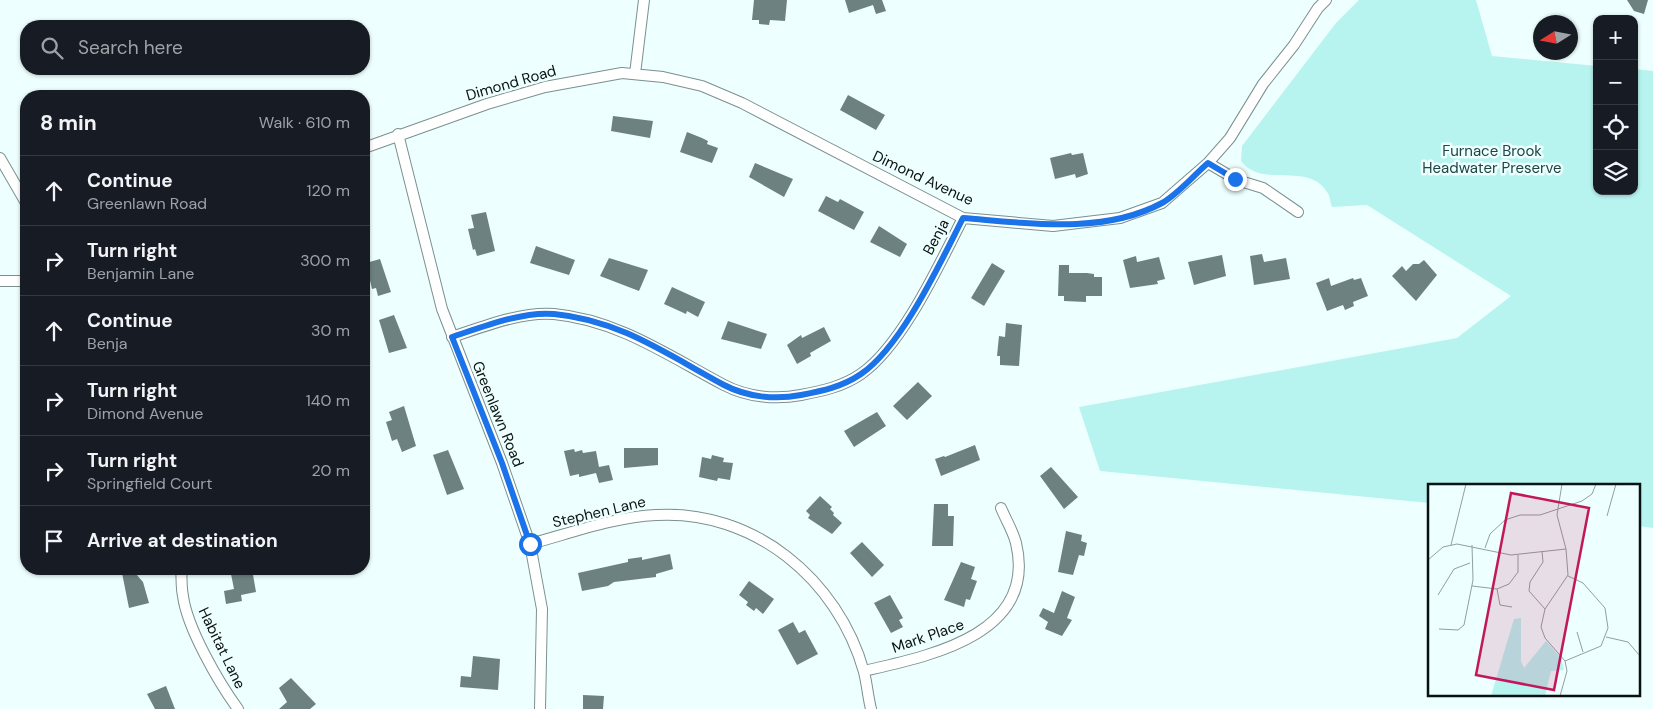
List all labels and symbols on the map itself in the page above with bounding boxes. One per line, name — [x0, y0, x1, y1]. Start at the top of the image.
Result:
north arrow — [1533, 15, 1578, 60]
street label: Dimond Road — [463, 61, 559, 105]
park label: Furnace Brook Headwater Preserve — [1422, 141, 1562, 178]
street label: Dimond Avenue — [869, 146, 977, 210]
route end — [1224, 168, 1247, 191]
street label: Benja — [918, 216, 954, 258]
street label: Greenlawn Road — [468, 358, 528, 470]
inset map — [1428, 484, 1640, 696]
street label: Stephen Lane — [550, 492, 648, 532]
route start — [519, 533, 542, 556]
street label: Habitat Lane — [194, 604, 250, 692]
street label: Mark Place — [889, 614, 967, 658]

